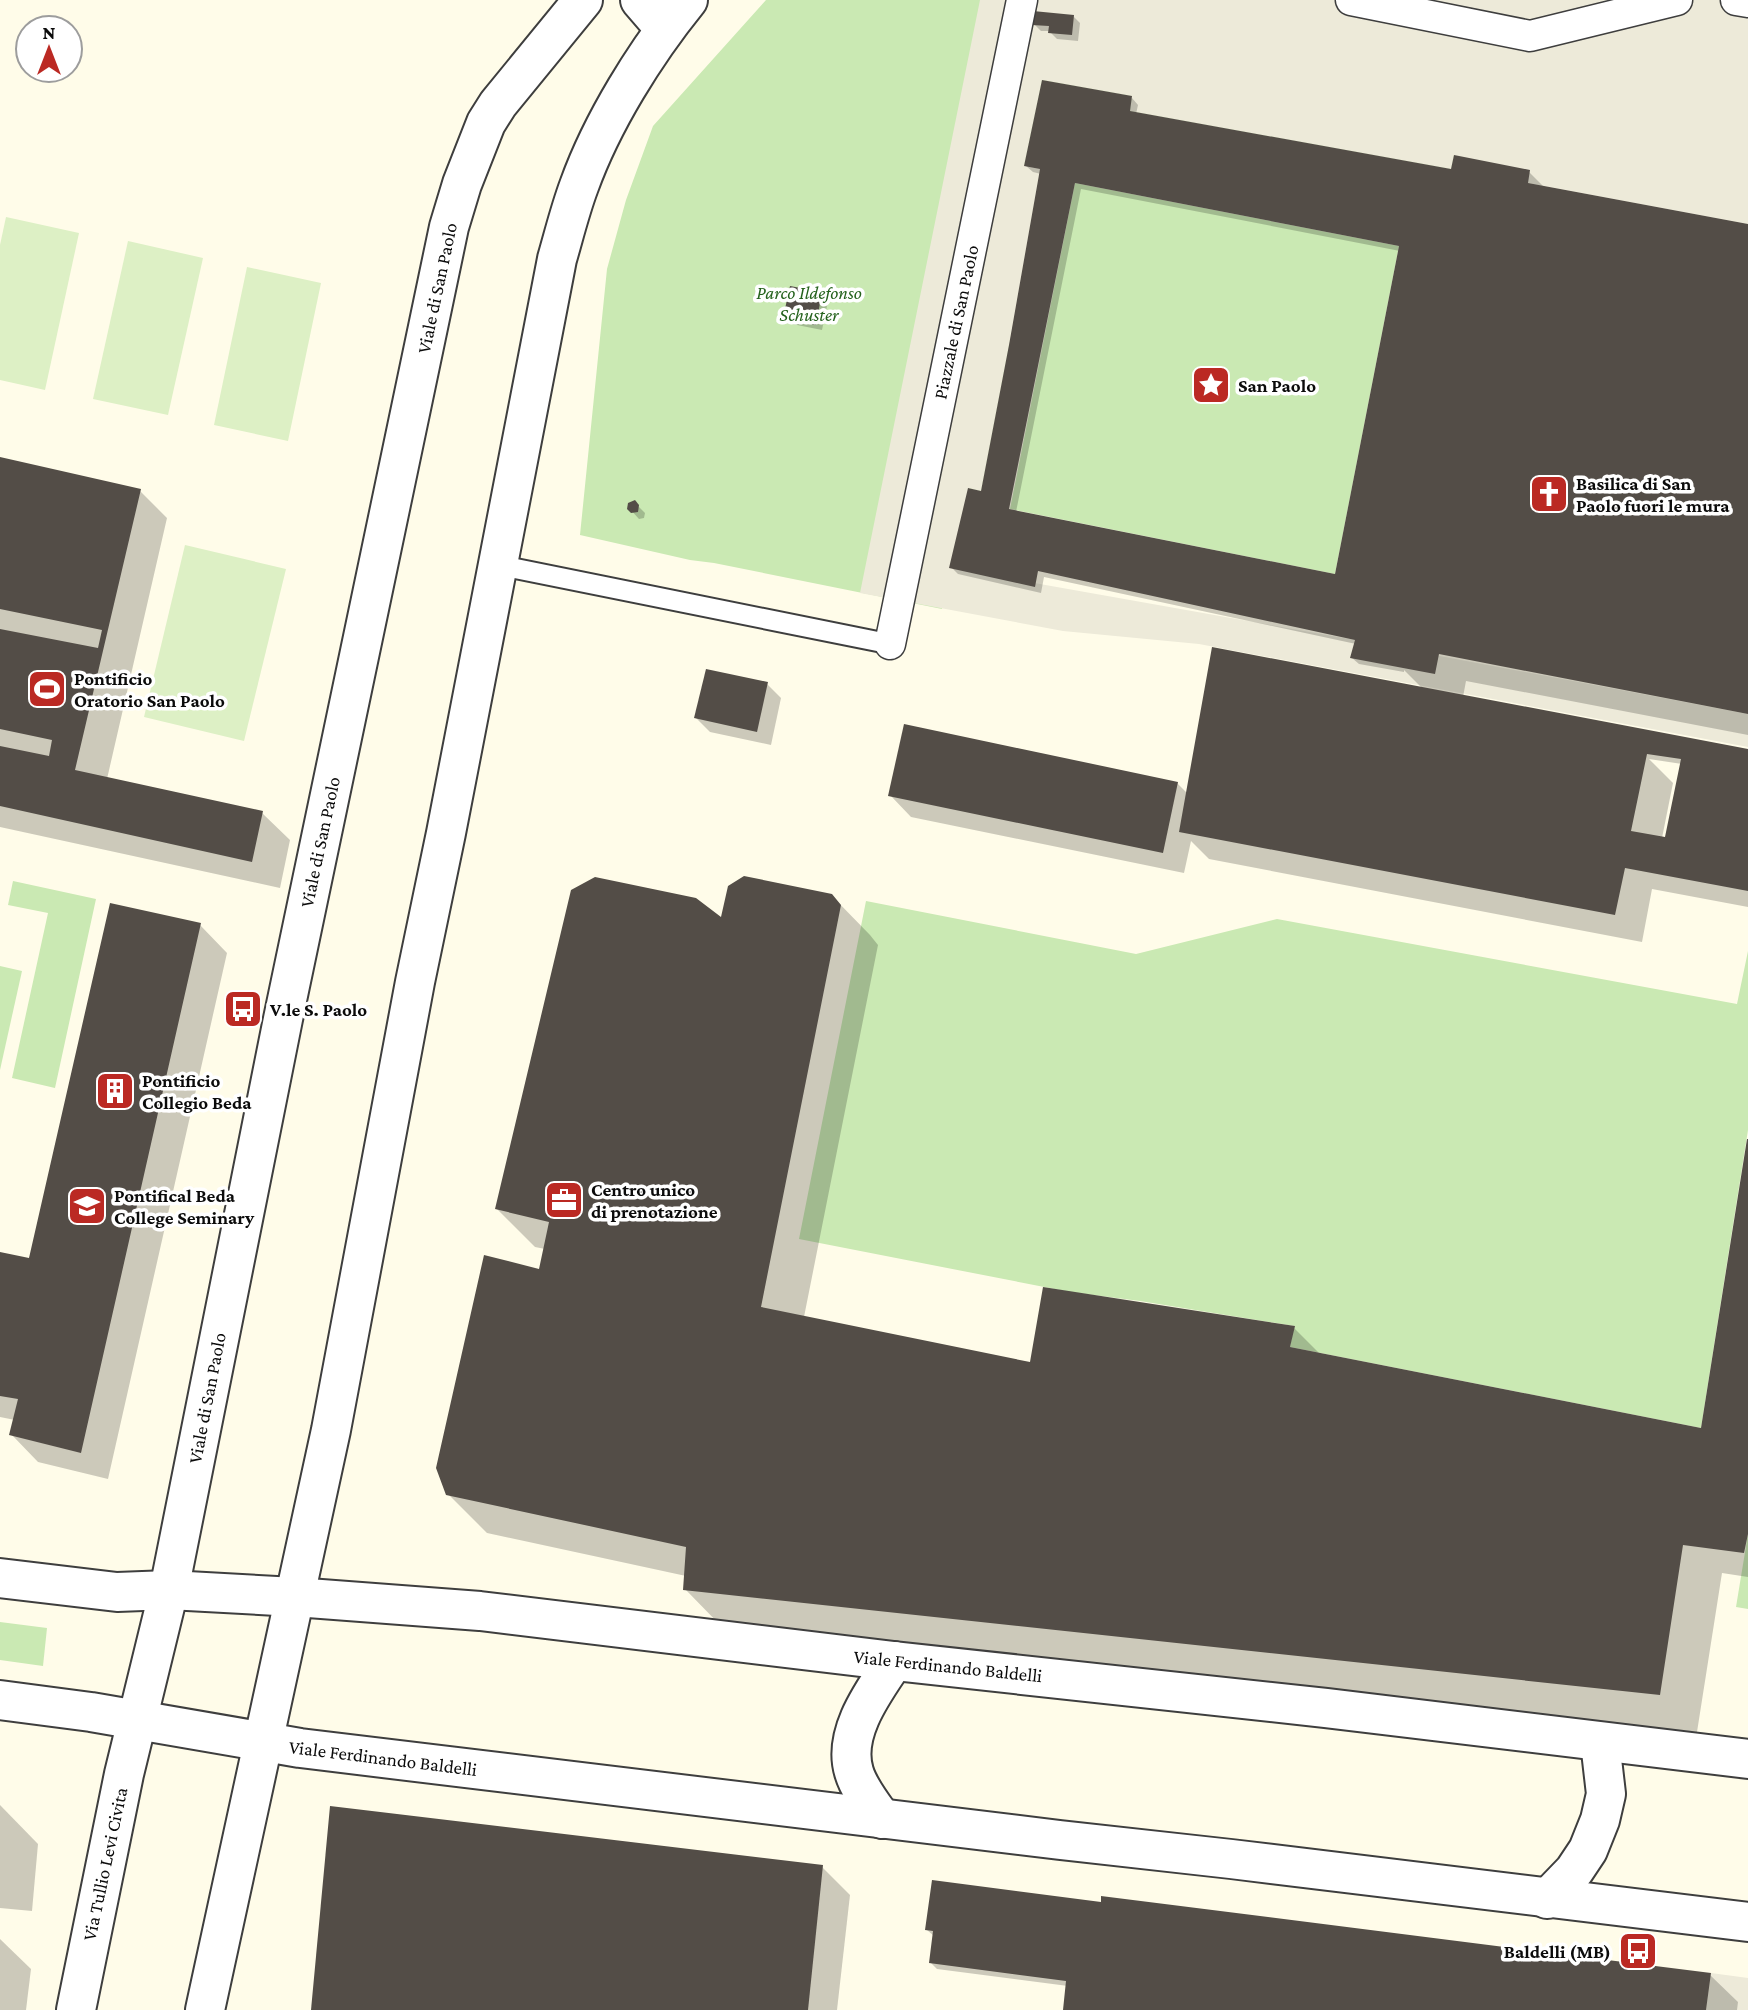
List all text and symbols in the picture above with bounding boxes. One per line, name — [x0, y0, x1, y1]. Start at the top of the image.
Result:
north arrow — [14, 14, 84, 84]
text: N — [43, 22, 56, 43]
street label: Viale di San Paolo — [413, 221, 461, 355]
street label: Piazzale di San Paolo — [929, 243, 983, 401]
park label: Parco Ildefonso Schuster — [756, 282, 862, 325]
place icon: San Paolo — [1190, 364, 1232, 406]
place label: San Paolo — [1238, 375, 1316, 396]
church icon: Basilica di San Paolo fuori le mura — [1528, 473, 1570, 515]
place label: Basilica di San Paolo fuori le mura — [1576, 473, 1730, 516]
sports icon: Pontificio Oratorio San Paolo — [26, 668, 68, 710]
place label: Pontificio Oratorio San Paolo — [74, 668, 225, 711]
street label: Viale di San Paolo — [296, 775, 344, 909]
bus stop icon: V.le S. Paolo — [222, 988, 264, 1030]
place label: V.le S. Paolo — [269, 999, 367, 1020]
building icon: Pontificio Collegio Beda — [94, 1070, 136, 1112]
place label: Pontificio Collegio Beda — [142, 1070, 252, 1113]
office icon: Centro unico di prenotazione — [543, 1179, 585, 1221]
place label: Centro unico di prenotazione — [591, 1179, 718, 1222]
school or university icon: Pontifical Beda College Seminary — [66, 1185, 108, 1227]
place label: Pontifical Beda College Seminary — [114, 1185, 255, 1228]
street label: Viale di San Paolo — [184, 1331, 230, 1465]
street label: Viale Ferdinando Baldelli — [853, 1646, 1043, 1686]
street label: Viale Ferdinando Baldelli — [288, 1736, 478, 1780]
street label: Via Tullio Levi Civita — [78, 1785, 132, 1943]
bus stop icon: Baldelli (MB) — [1617, 1930, 1659, 1972]
place label: Baldelli (MB) — [1504, 1941, 1611, 1963]

